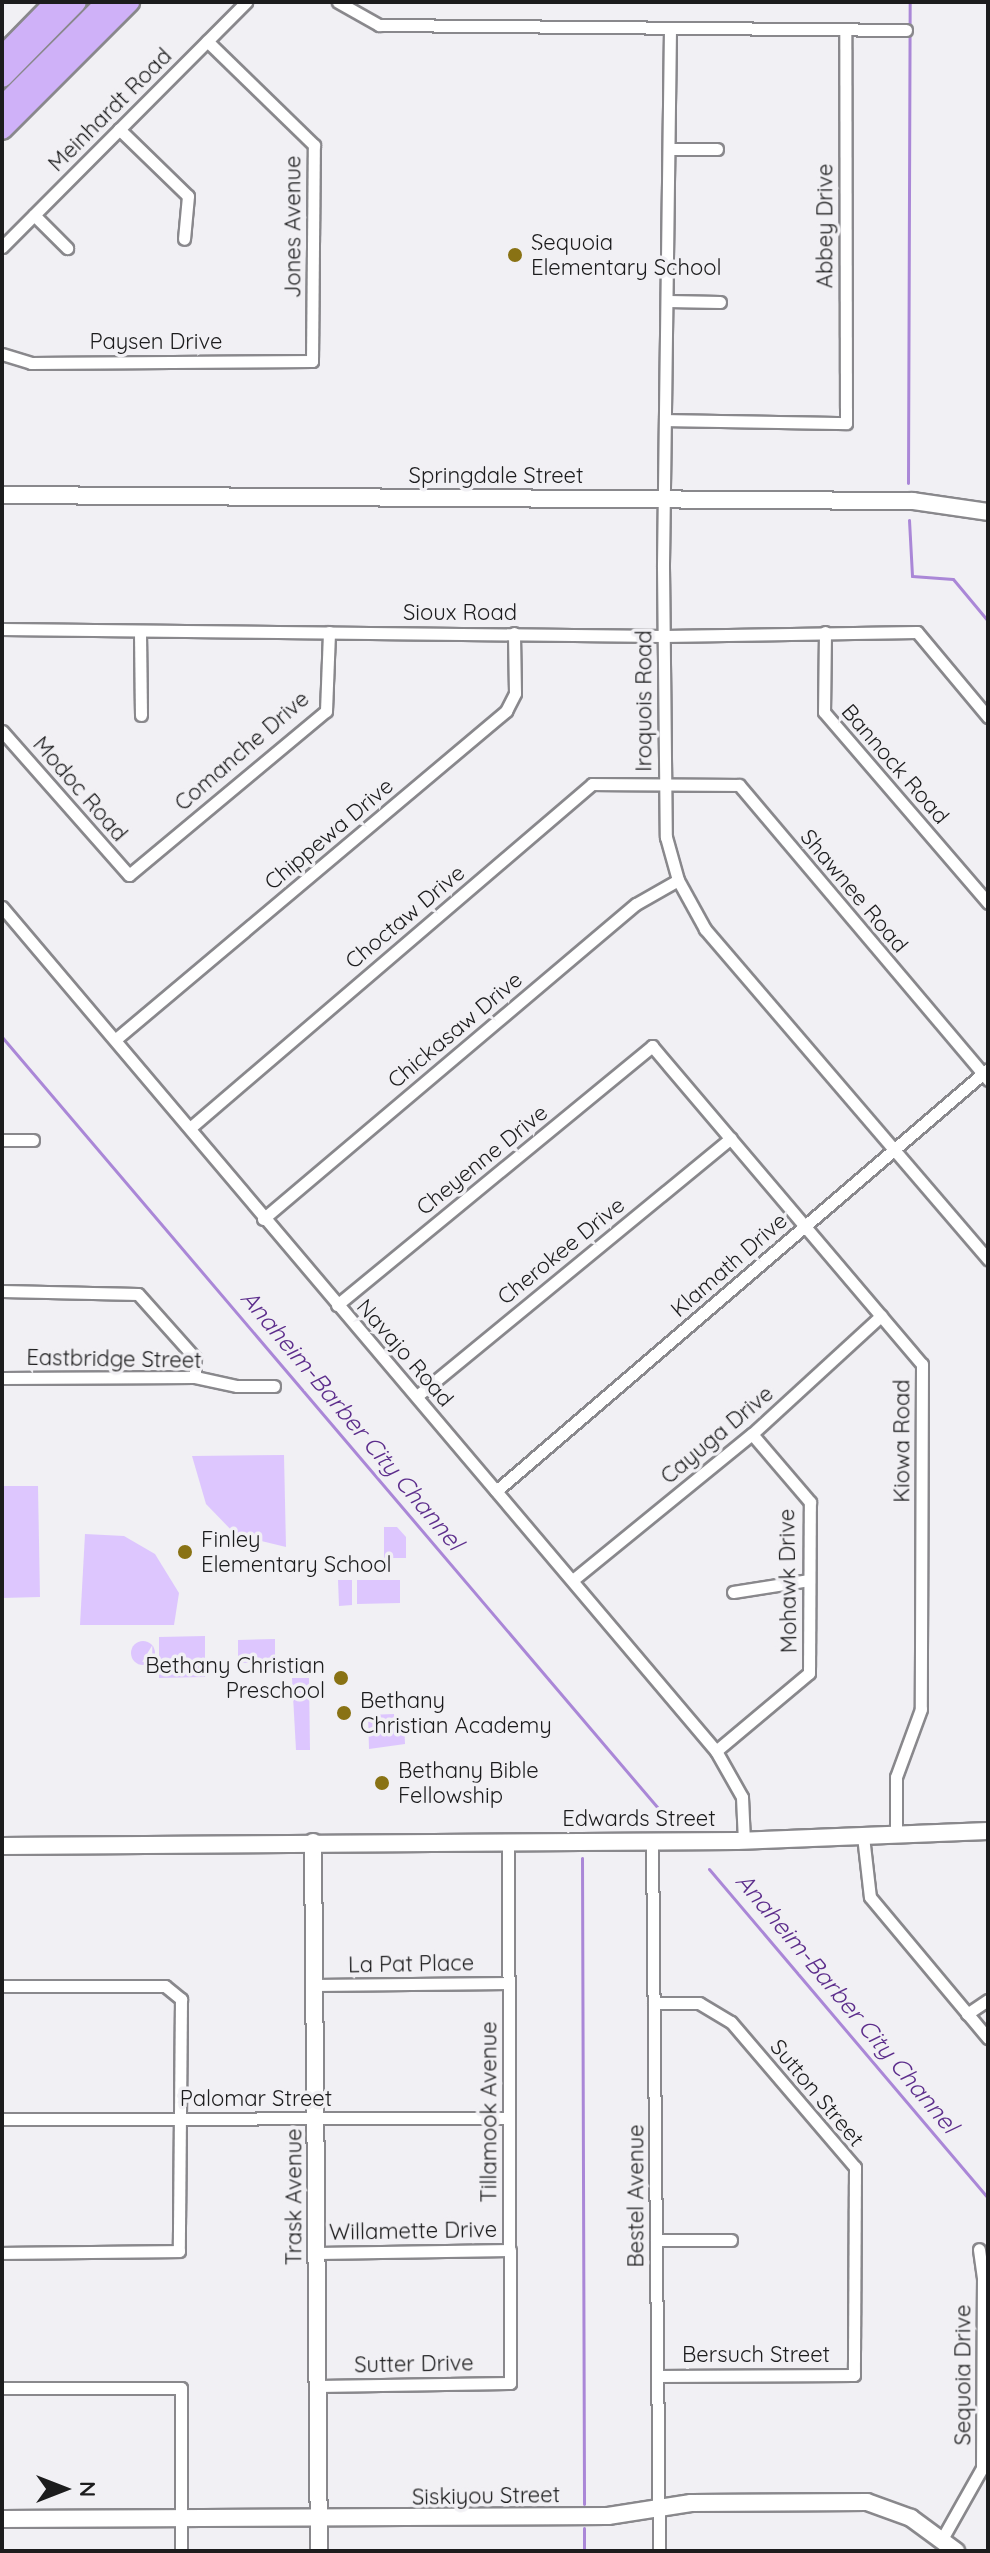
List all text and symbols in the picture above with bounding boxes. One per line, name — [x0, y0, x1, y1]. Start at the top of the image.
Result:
street label: Meinhardt Road — [43, 43, 177, 177]
street label: Jones Avenue — [280, 156, 306, 298]
street label: Abbey Drive — [812, 164, 838, 288]
place label: Sequoia Elementary School — [531, 229, 722, 280]
marker: Sequoia Elementary School — [506, 246, 524, 264]
street label: Paysen Drive — [89, 329, 223, 355]
street label: Springdale Street — [409, 463, 583, 489]
street label: Sioux Road — [403, 600, 517, 626]
street label: Iroquois Road — [631, 630, 657, 772]
street label: Comanche Drive — [170, 686, 314, 816]
street label: Bannock Road — [836, 699, 954, 829]
street label: Modoc Road — [27, 731, 133, 847]
street label: Chippewa Drive — [259, 773, 399, 895]
street label: Shawnee Road — [795, 824, 913, 958]
street label: Choctaw Drive — [340, 859, 470, 975]
street label: Chickasaw Drive — [382, 966, 528, 1094]
street label: Cheyenne Drive — [411, 1099, 553, 1221]
street label: Cherokee Drive — [492, 1192, 630, 1310]
street label: Klamath Drive — [665, 1207, 793, 1323]
water label: Anaheim-Barber City Channel — [235, 1284, 469, 1556]
street label: Navajo Road — [351, 1294, 459, 1412]
street label: Eastbridge Street — [26, 1344, 202, 1374]
street label: Kiowa Road — [889, 1379, 915, 1503]
street label: Cayuga Drive — [656, 1380, 778, 1490]
street label: Mohawk Drive — [774, 1509, 802, 1653]
place label: Finley Elementary School — [201, 1526, 392, 1578]
marker: Finley Elementary School — [176, 1543, 194, 1561]
place label: Bethany Christian Preschool — [145, 1652, 325, 1704]
marker: Bethany Christian Preschool — [332, 1669, 350, 1687]
place label: Bethany Christian Academy — [360, 1687, 552, 1738]
marker: Bethany Christian Academy — [335, 1704, 353, 1722]
place label: Bethany Bible Fellowship — [398, 1757, 539, 1808]
marker: Bethany Bible Fellowship — [373, 1774, 391, 1792]
street label: Edwards Street — [562, 1806, 716, 1832]
water label: Anaheim-Barber City Channel — [730, 1867, 964, 2139]
street label: La Pat Place — [348, 1950, 474, 1978]
street label: Tillamook Avenue — [476, 2021, 502, 2203]
street label: Sutton Street — [765, 2034, 869, 2152]
street label: Palomar Street — [180, 2086, 332, 2112]
street label: Bestel Avenue — [623, 2124, 649, 2268]
street label: Trask Avenue — [281, 2129, 307, 2265]
street label: Willamette Drive — [329, 2216, 497, 2246]
street label: Sequoia Drive — [950, 2305, 976, 2445]
street label: Bersuch Street — [682, 2342, 830, 2368]
street label: Sutter Drive — [354, 2350, 474, 2378]
north arrow — [24, 2449, 104, 2529]
text: N — [74, 2481, 102, 2497]
street label: Siskiyou Street — [412, 2482, 560, 2510]

